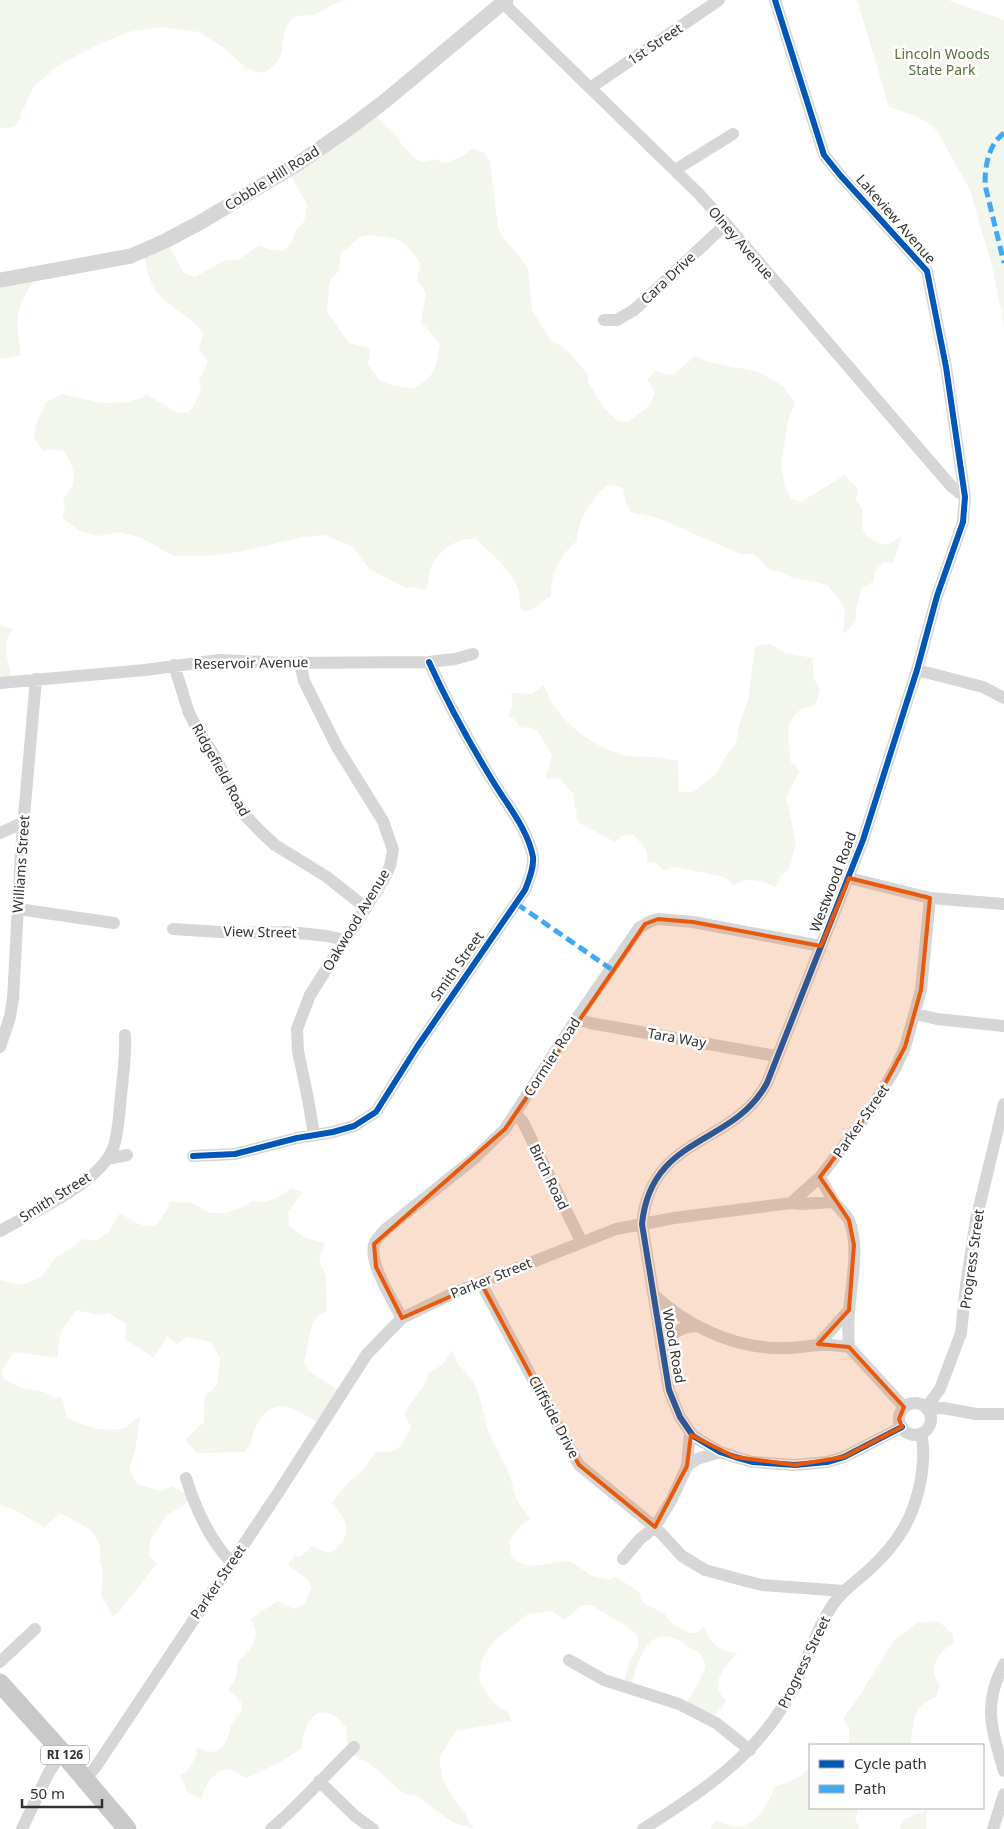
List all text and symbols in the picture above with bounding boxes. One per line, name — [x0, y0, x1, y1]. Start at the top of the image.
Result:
street label: 1st Street — [624, 18, 686, 69]
park label: Lincoln Woods State Park — [894, 44, 990, 79]
street label: Cobble Hill Road — [221, 141, 323, 214]
street label: Lakeview Avenue — [852, 170, 940, 267]
street label: Olney Avenue — [704, 202, 778, 283]
street label: Cara Drive — [636, 247, 699, 308]
street label: Reservoir Avenue — [193, 652, 309, 673]
street label: Ridgefield Road — [188, 720, 255, 820]
street label: Williams Street — [8, 814, 33, 913]
street label: Westwood Road — [805, 829, 860, 935]
street label: Oakwood Avenue — [318, 865, 394, 974]
street label: View Street — [223, 921, 297, 942]
street label: Smith Street — [426, 927, 488, 1004]
street label: Cormier Road — [519, 1013, 584, 1100]
street label: Tara Way — [646, 1023, 709, 1052]
street label: Parker Street — [828, 1080, 893, 1161]
street label: Birch Road — [525, 1141, 574, 1213]
street label: Smith Street — [15, 1167, 94, 1226]
street label: Progress Street — [955, 1208, 988, 1310]
street label: Parker Street — [447, 1253, 534, 1302]
street label: Wood Road — [659, 1307, 690, 1385]
street label: Cliffside Drive — [525, 1372, 584, 1461]
street label: Parker Street — [186, 1541, 250, 1623]
street label: Progress Street — [773, 1612, 834, 1711]
legend — [809, 1744, 984, 1809]
road number: RI 126 — [41, 1746, 89, 1764]
text: Cycle path — [854, 1753, 927, 1773]
scale bar — [22, 1776, 102, 1808]
text: Path — [854, 1778, 886, 1798]
text: 50 m — [30, 1783, 65, 1803]

